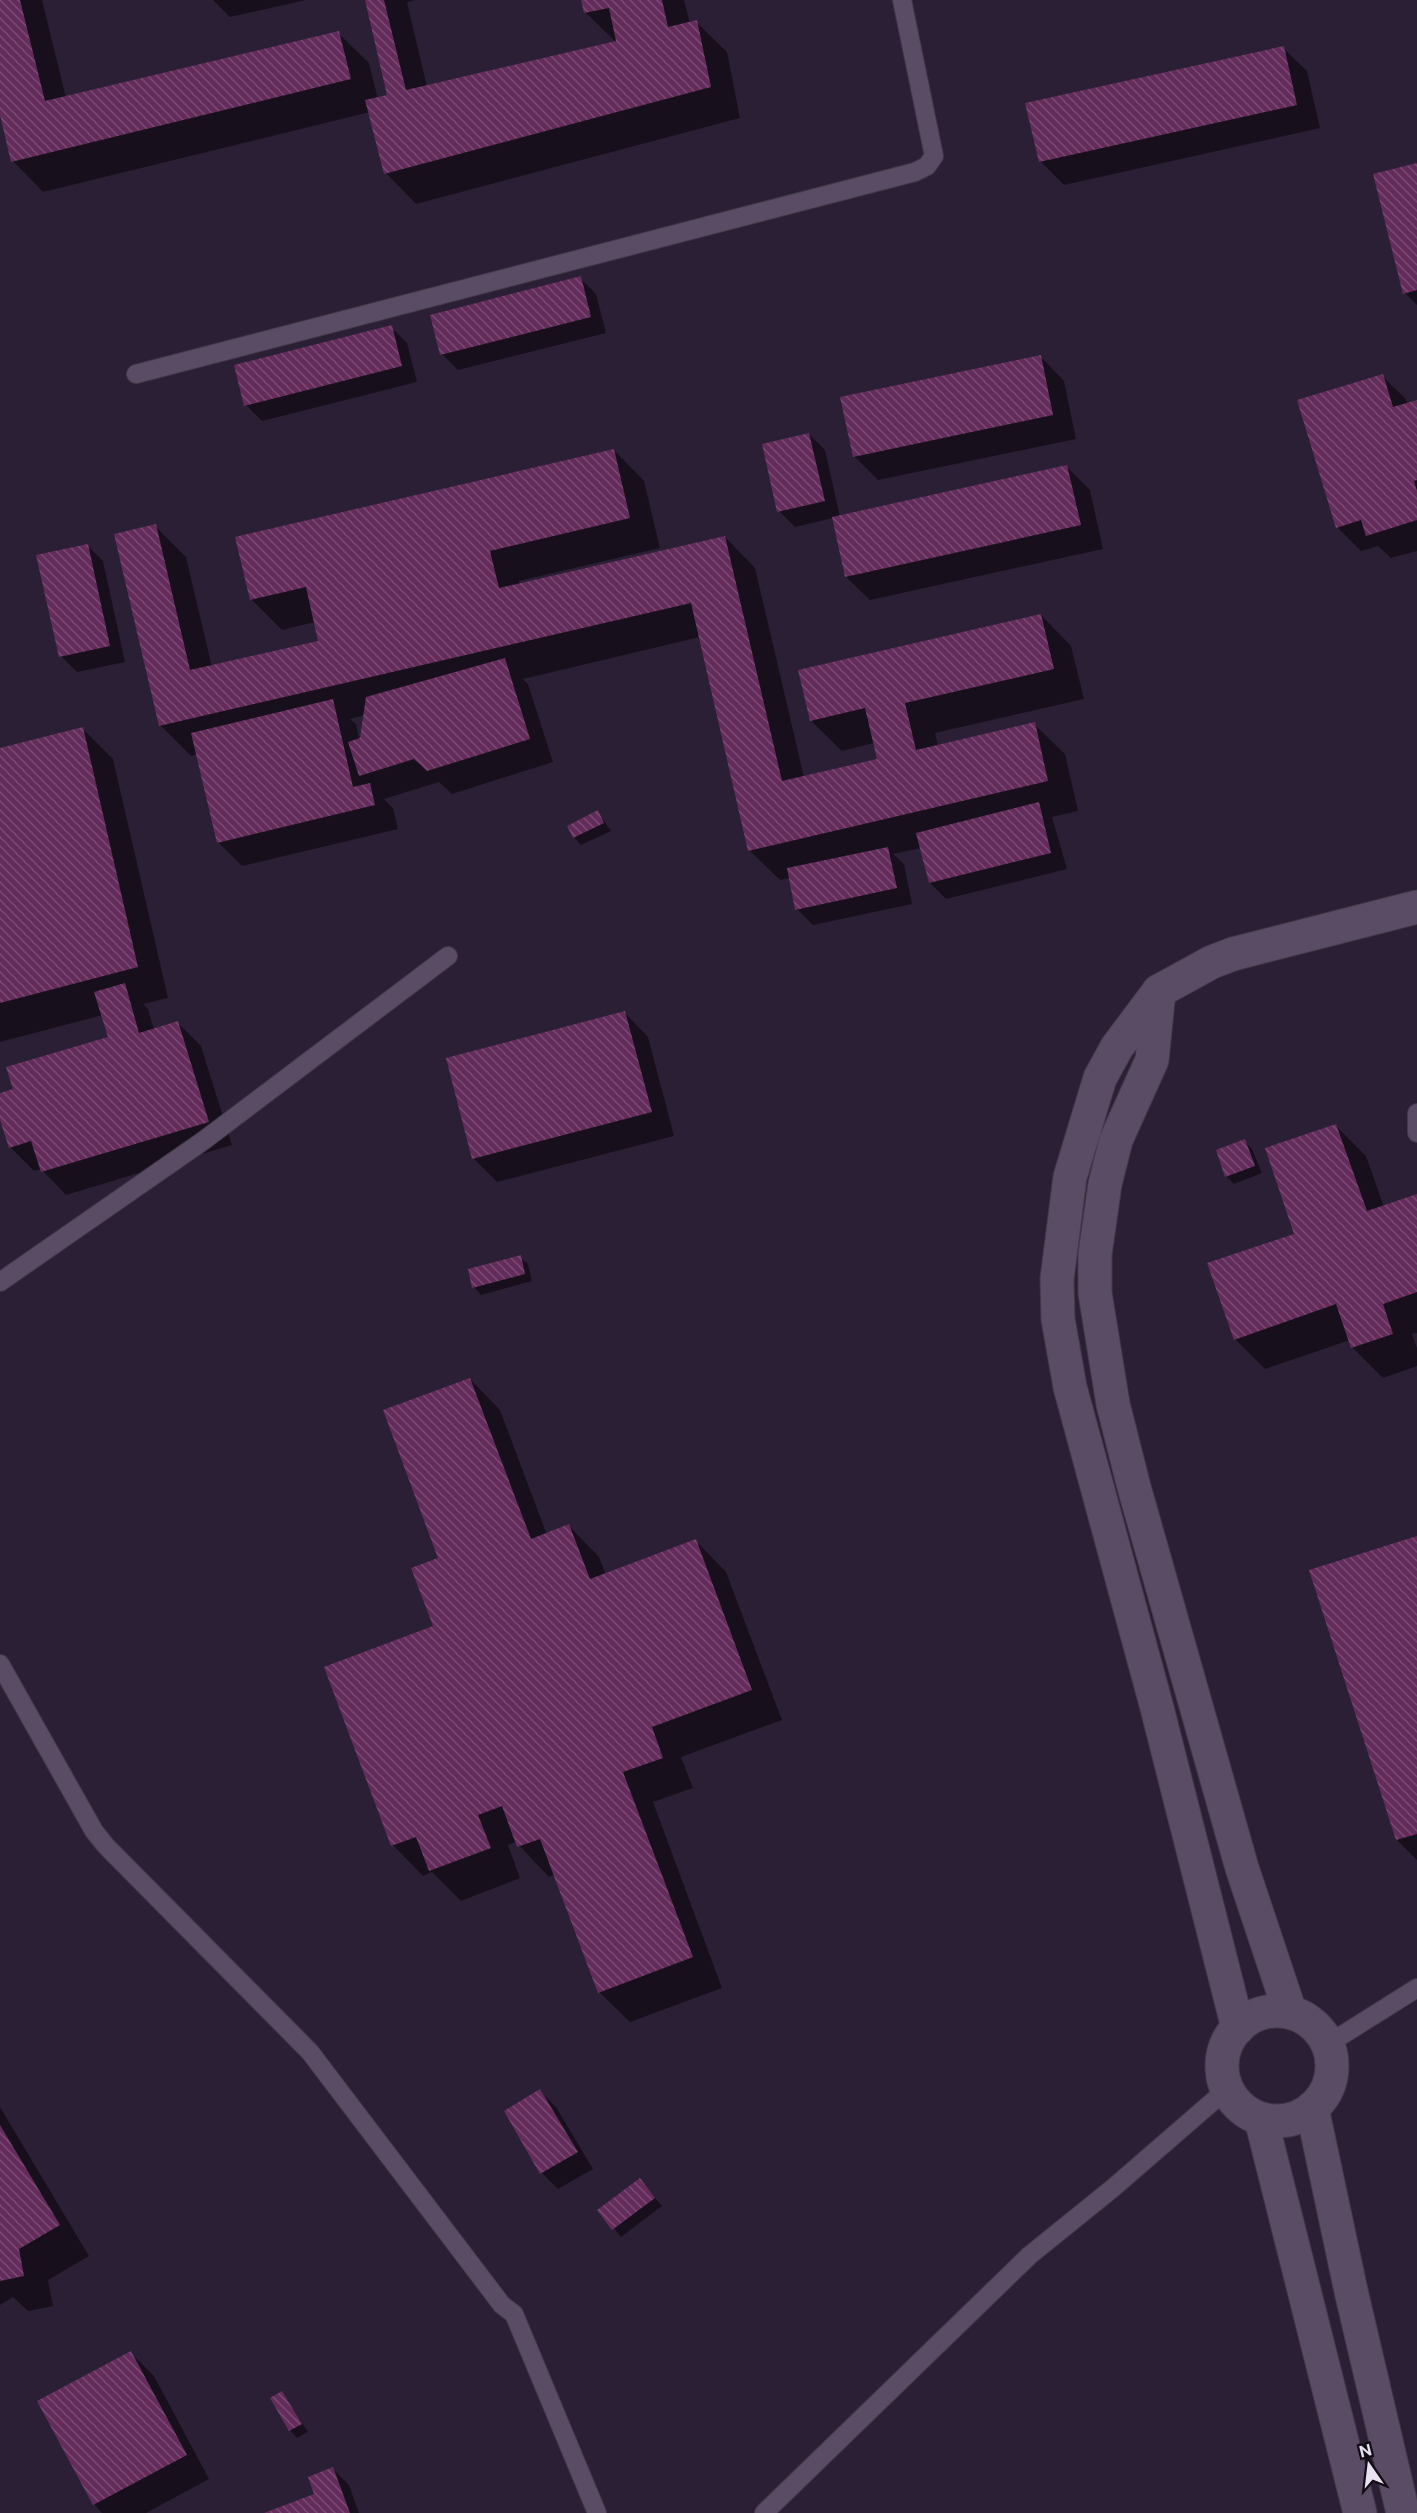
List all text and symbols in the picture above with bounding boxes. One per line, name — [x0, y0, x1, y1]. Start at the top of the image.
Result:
north arrow — [1339, 2435, 1399, 2495]
text: N — [1357, 2440, 1374, 2462]

